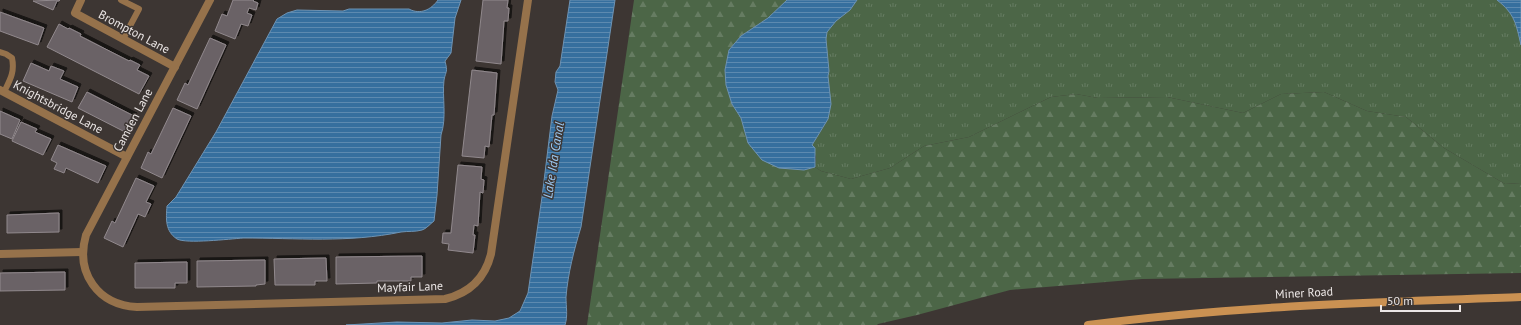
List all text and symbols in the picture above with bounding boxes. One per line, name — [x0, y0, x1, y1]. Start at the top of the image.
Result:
street label: Brompton Lane — [96, 7, 172, 57]
street label: Knightsbridge Lane — [11, 77, 106, 137]
street label: Camden Lane — [110, 86, 155, 154]
water label: Lake Ida Canal — [539, 120, 568, 199]
street label: Mayfair Lane — [377, 278, 443, 295]
street label: Miner Road — [1275, 283, 1333, 302]
scale bar — [1381, 287, 1460, 313]
text: 50 m — [1387, 293, 1413, 308]

